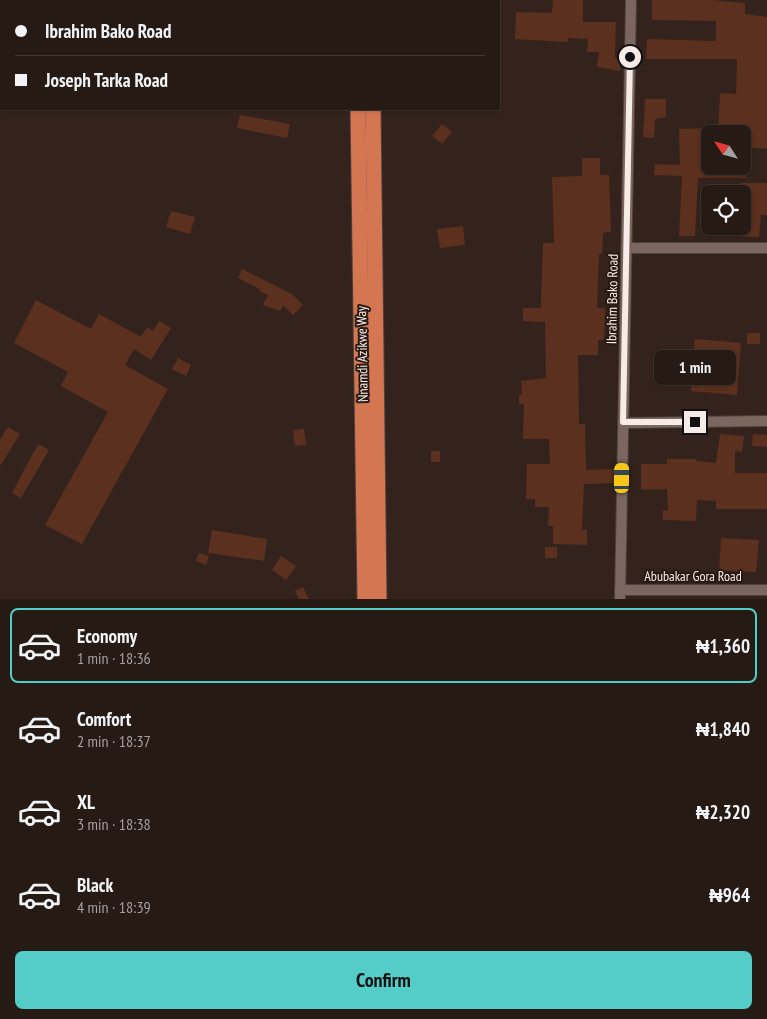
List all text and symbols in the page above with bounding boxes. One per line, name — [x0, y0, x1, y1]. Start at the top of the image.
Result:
text: Ibrahim Bako Road — [45, 19, 171, 43]
route start — [619, 46, 641, 68]
text: Joseph Tarka Road — [45, 68, 168, 92]
north arrow — [701, 125, 751, 175]
map controls — [701, 125, 751, 235]
button: locate — [701, 185, 751, 235]
street label: Ibrahim Bako Road — [602, 254, 622, 344]
street label: Nnamdi Azikwe Way — [352, 305, 372, 402]
callout: 1 min — [654, 350, 736, 384]
text: 1 min — [679, 357, 711, 377]
route end — [684, 411, 706, 433]
car — [614, 463, 629, 493]
street label: Abubakar Gora Road — [644, 567, 742, 585]
icon: car — [17, 623, 62, 668]
text: Economy — [77, 624, 137, 648]
text: ₦1,360 — [696, 634, 750, 658]
text: 1 min · 18:36 — [77, 648, 151, 668]
icon: car — [17, 706, 62, 751]
text: Comfort — [77, 707, 131, 731]
text: ₦1,840 — [696, 717, 750, 741]
text: 2 min · 18:37 — [77, 731, 151, 751]
icon: car — [17, 789, 62, 834]
text: XL — [77, 790, 95, 814]
text: ₦2,320 — [696, 800, 750, 824]
text: 3 min · 18:38 — [77, 814, 151, 834]
icon: car — [17, 872, 62, 917]
text: Black — [77, 873, 113, 897]
text: ₦964 — [709, 883, 750, 907]
text: 4 min · 18:39 — [77, 897, 151, 917]
button: Confirm — [15, 951, 752, 1009]

